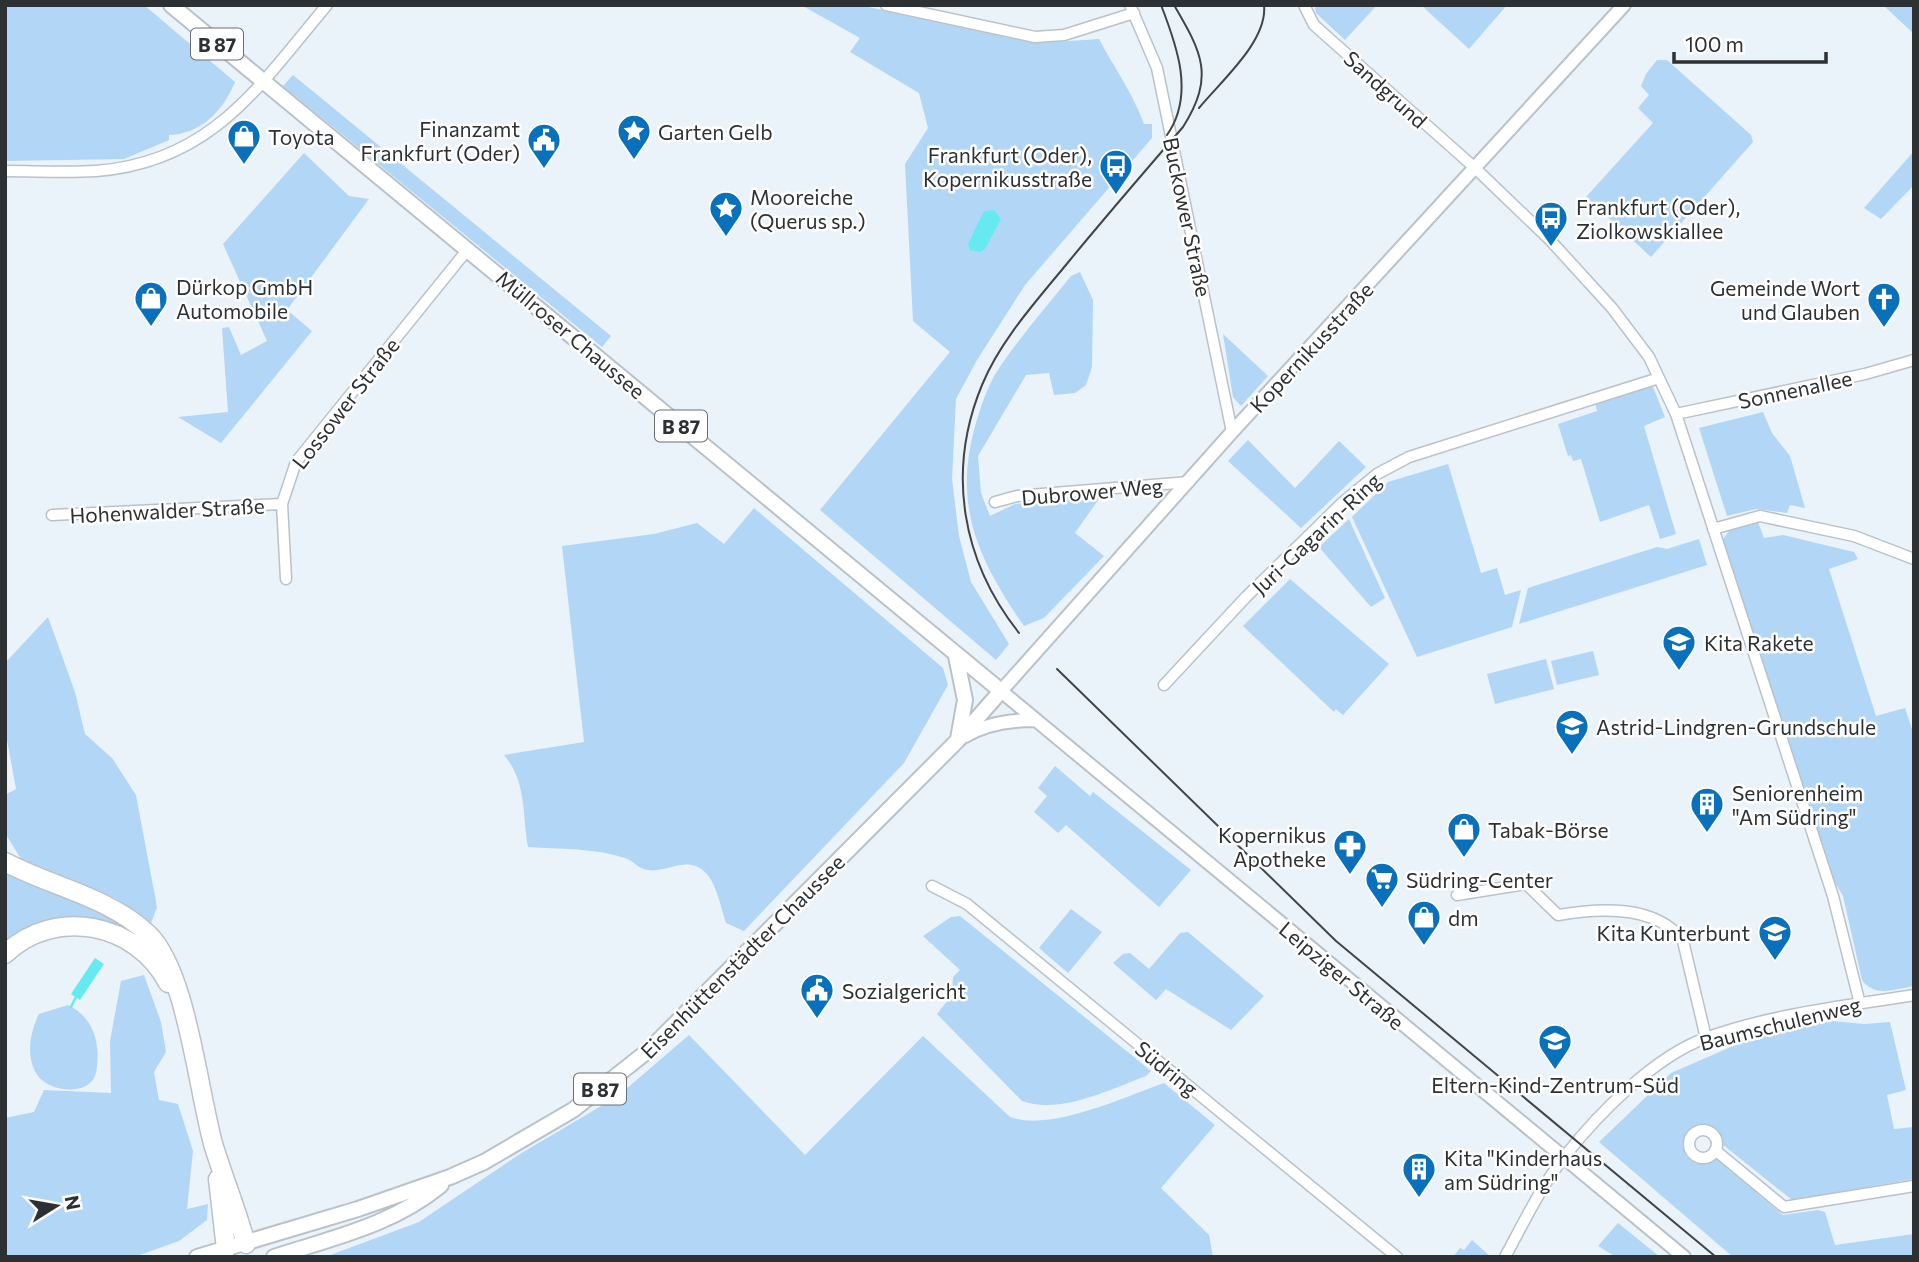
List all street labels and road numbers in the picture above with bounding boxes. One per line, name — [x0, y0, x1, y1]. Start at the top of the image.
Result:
road number: B 87 — [191, 28, 243, 60]
street label: Sandgrund — [1339, 45, 1433, 133]
street label: Buckower Straße — [1159, 135, 1217, 299]
street label: Müllroser Chaussee — [492, 265, 650, 403]
street label: Kopernikusstraße — [1244, 277, 1378, 417]
street label: Lossower Straße — [286, 333, 404, 473]
street label: Sonnenallee — [1736, 365, 1854, 413]
road number: B 87 — [655, 410, 707, 442]
street label: Juri-Gagarin-Ring — [1247, 467, 1385, 599]
street label: Dubrower Weg — [1020, 472, 1164, 510]
street label: Hohenwalder Straße — [69, 492, 265, 528]
street label: Eisenhüttenstädter Chaussee — [635, 849, 849, 1063]
street label: Leipziger Straße — [1275, 916, 1409, 1034]
street label: Baumschulenweg — [1697, 991, 1863, 1055]
street label: Südring — [1131, 1035, 1203, 1101]
road number: B 87 — [574, 1074, 626, 1105]

